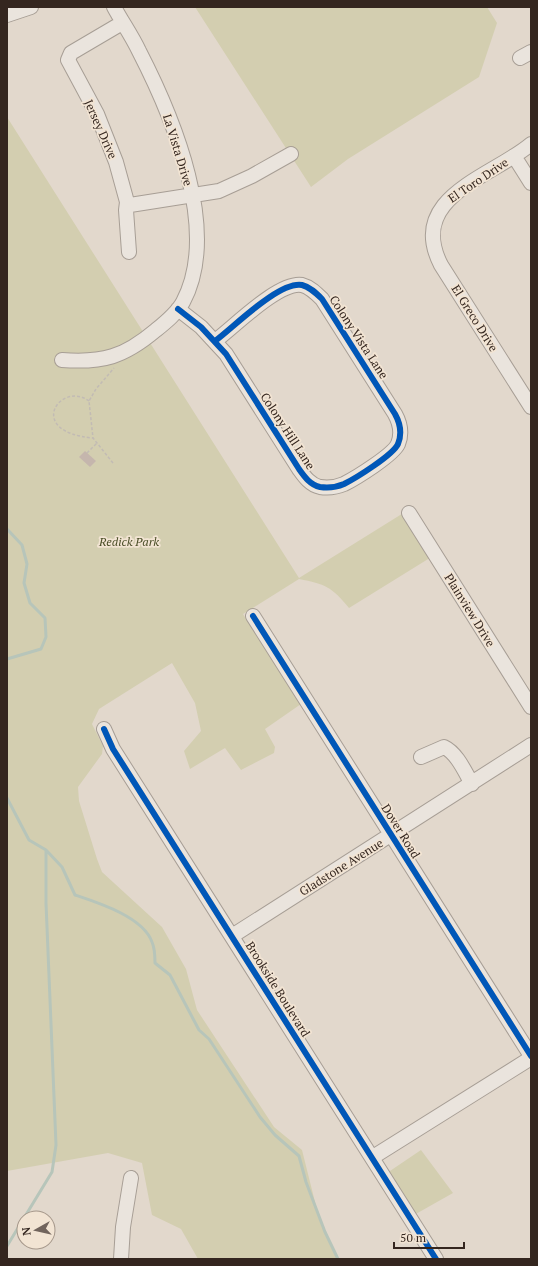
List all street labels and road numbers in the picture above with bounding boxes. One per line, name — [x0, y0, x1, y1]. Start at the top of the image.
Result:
street label: Jersey Drive — [81, 97, 121, 161]
street label: La Vista Drive — [160, 112, 196, 188]
street label: El Toro Drive — [445, 154, 511, 206]
street label: El Greco Drive — [449, 282, 501, 354]
street label: Colony Vista Lane — [326, 293, 392, 381]
street label: Colony Hill Lane — [258, 390, 318, 472]
street label: Plainview Drive — [441, 571, 499, 649]
street label: Dover Road — [378, 801, 424, 861]
street label: Gladstone Avenue — [296, 835, 386, 899]
street label: Brookside Boulevard — [243, 939, 314, 1040]

